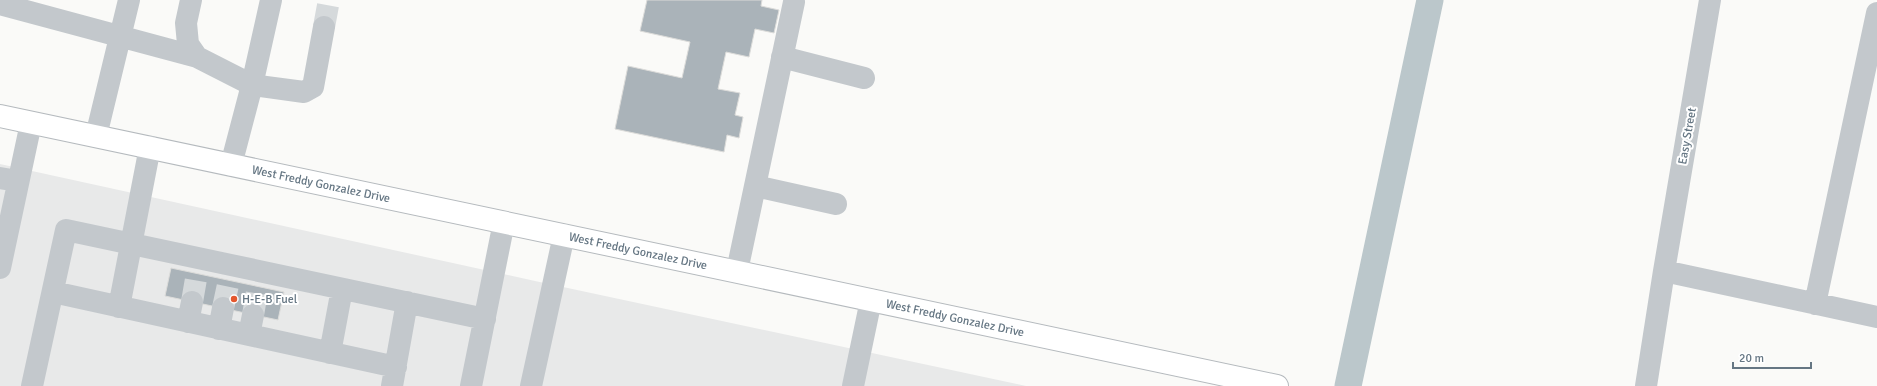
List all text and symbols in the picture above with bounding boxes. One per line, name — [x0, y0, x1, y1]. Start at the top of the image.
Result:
street label: Easy Street — [1675, 106, 1700, 166]
street label: West Freddy Gonzalez Drive — [250, 162, 391, 207]
street label: West Freddy Gonzalez Drive — [567, 229, 708, 274]
place label: H-E-B Fuel — [242, 292, 298, 307]
marker: H-E-B Fuel — [229, 294, 239, 304]
street label: West Freddy Gonzalez Drive — [884, 296, 1025, 341]
scale bar — [1733, 344, 1811, 370]
text: 20 m — [1739, 351, 1764, 366]

